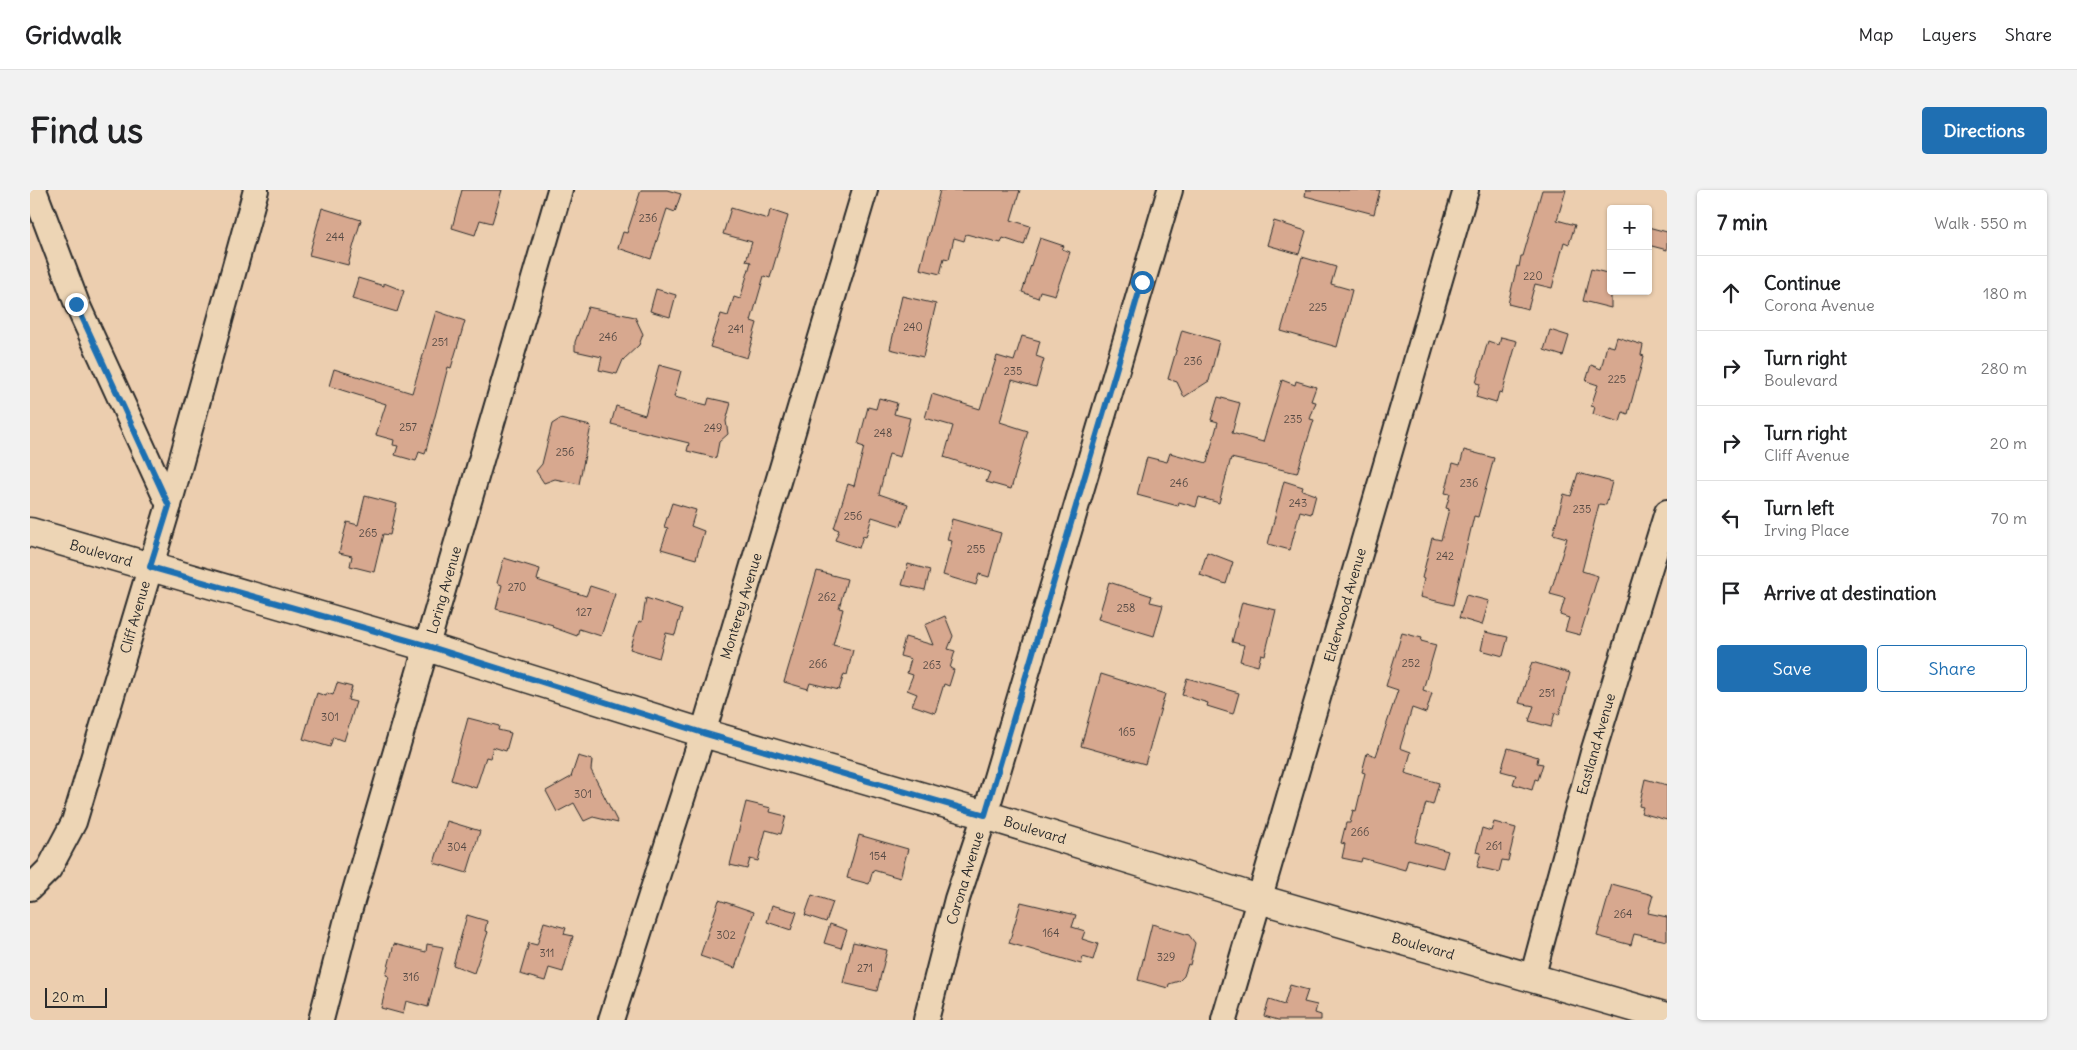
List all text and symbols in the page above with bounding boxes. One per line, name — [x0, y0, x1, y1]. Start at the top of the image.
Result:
text: Gridwalk — [25, 20, 122, 50]
text: Map — [1858, 23, 1893, 46]
text: Layers — [1921, 23, 1977, 46]
text: Share — [2005, 23, 2052, 46]
button: Directions — [1922, 107, 2047, 154]
text: Find us — [30, 108, 143, 152]
map controls — [1607, 205, 1652, 295]
button: + — [1607, 205, 1652, 250]
text: 7 min — [1717, 209, 1768, 236]
house number: 236 — [639, 211, 657, 225]
text: Walk · 550 m — [1934, 213, 2027, 233]
house number: 244 — [326, 230, 344, 244]
button: − — [1607, 250, 1652, 295]
house number: 220 — [1523, 269, 1543, 283]
route start — [1131, 271, 1154, 294]
text: Continue — [1764, 271, 1841, 295]
icon: ahead — [1717, 279, 1745, 307]
text: 180 m — [1983, 283, 2027, 303]
route end — [65, 293, 88, 316]
text: Corona Avenue — [1764, 295, 1875, 315]
house number: 225 — [1309, 300, 1327, 314]
house number: 240 — [903, 320, 923, 334]
house number: 241 — [728, 322, 744, 336]
house number: 246 — [599, 330, 617, 344]
house number: 251 — [432, 335, 448, 349]
text: Turn right — [1764, 346, 1847, 370]
house number: 236 — [1184, 354, 1202, 368]
icon: right — [1717, 354, 1745, 382]
text: 280 m — [1981, 358, 2027, 378]
house number: 235 — [1004, 364, 1022, 378]
text: Boulevard — [1764, 370, 1838, 390]
house number: 225 — [1608, 372, 1626, 386]
house number: 235 — [1284, 412, 1302, 426]
house number: 257 — [399, 420, 417, 434]
house number: 249 — [704, 421, 722, 435]
text: Turn right — [1764, 421, 1847, 445]
house number: 248 — [874, 426, 892, 440]
icon: right — [1717, 429, 1745, 457]
text: 20 m — [1990, 433, 2027, 453]
house number: 256 — [556, 445, 574, 459]
text: Cliff Avenue — [1764, 445, 1850, 465]
house number: 246 — [1170, 476, 1188, 490]
house number: 236 — [1460, 476, 1478, 490]
house number: 243 — [1289, 496, 1307, 510]
text: Turn left — [1764, 496, 1834, 520]
house number: 235 — [1573, 502, 1591, 516]
icon: left — [1717, 504, 1745, 532]
text: 70 m — [1991, 508, 2027, 528]
house number: 256 — [844, 509, 862, 523]
text: Irving Place — [1764, 520, 1849, 540]
house number: 265 — [359, 526, 377, 540]
street label: Boulevard — [68, 535, 134, 571]
house number: 255 — [967, 542, 985, 556]
street label: Loring Avenue — [423, 544, 465, 636]
street label: Elderwood Avenue — [1320, 546, 1370, 664]
house number: 242 — [1436, 549, 1454, 563]
street label: Monterey Avenue — [716, 551, 766, 661]
street label: Cliff Avenue — [116, 579, 154, 655]
icon: arrive — [1717, 579, 1745, 607]
house number: 270 — [508, 580, 526, 594]
text: Arrive at destination — [1764, 581, 1937, 605]
house number: 262 — [818, 590, 836, 604]
house number: 258 — [1117, 601, 1135, 615]
house number: 127 — [576, 605, 592, 619]
button: Save — [1717, 645, 1867, 692]
button: Share — [1877, 645, 2027, 692]
house number: 252 — [1402, 656, 1420, 670]
house number: 266 — [809, 657, 827, 671]
house number: 263 — [923, 658, 941, 672]
house number: 251 — [1539, 686, 1555, 700]
street label: Eastland Avenue — [1573, 691, 1619, 797]
house number: 301 — [321, 710, 339, 724]
house number: 165 — [1118, 725, 1136, 739]
house number: 301 — [574, 787, 592, 801]
street label: Boulevard — [1002, 812, 1068, 848]
house number: 266 — [1351, 825, 1369, 839]
street label: Corona Avenue — [942, 829, 988, 927]
house number: 261 — [1486, 839, 1502, 853]
house number: 304 — [447, 840, 467, 854]
house number: 154 — [869, 849, 887, 863]
house number: 264 — [1614, 907, 1632, 921]
house number: 164 — [1042, 926, 1060, 940]
house number: 302 — [716, 928, 736, 942]
street label: Boulevard — [1390, 928, 1456, 964]
house number: 311 — [540, 946, 554, 960]
house number: 329 — [1157, 950, 1175, 964]
house number: 271 — [857, 961, 873, 975]
house number: 316 — [403, 970, 419, 984]
scale bar — [45, 985, 108, 1008]
text: 20 m — [52, 988, 85, 1006]

